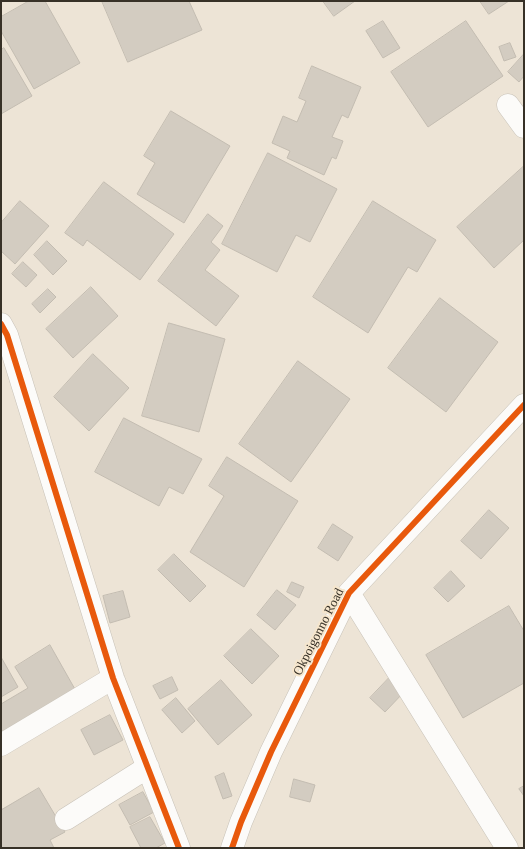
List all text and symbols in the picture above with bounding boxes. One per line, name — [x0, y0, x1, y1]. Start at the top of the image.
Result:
street label: Okpoigonno Road — [290, 586, 348, 678]

